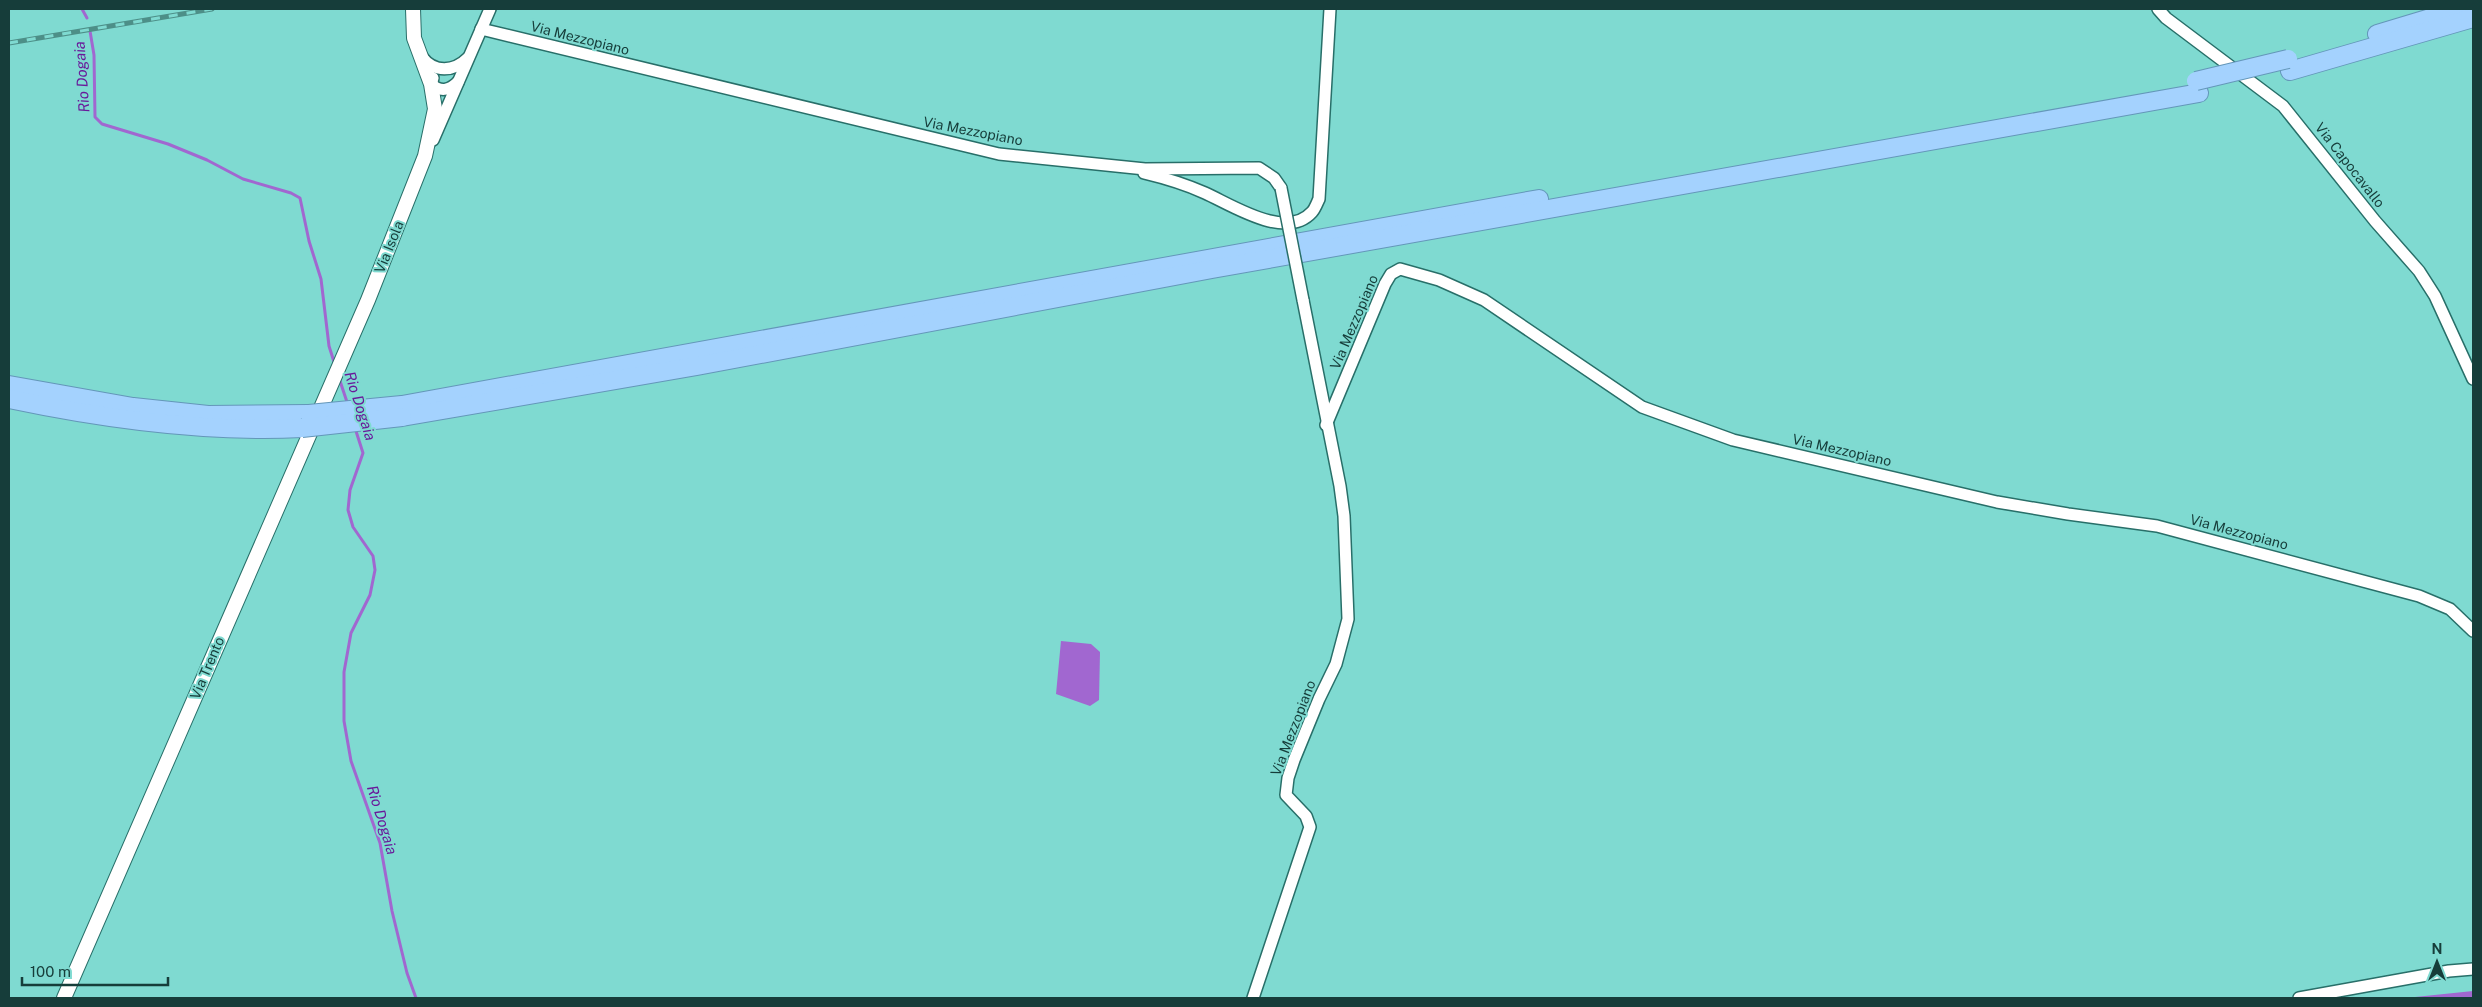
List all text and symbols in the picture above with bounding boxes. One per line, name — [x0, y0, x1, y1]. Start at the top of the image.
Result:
street label: Via Mezzopiano — [529, 18, 631, 58]
water label: Rio Dogaia — [71, 41, 92, 113]
street label: Via Mezzopiano — [922, 114, 1024, 149]
street label: Via Capocavallo — [2312, 119, 2388, 211]
street label: Via Isola — [371, 219, 407, 275]
street label: Via Mezzopiano — [1327, 272, 1381, 372]
water label: Rio Dogaia — [341, 369, 380, 443]
street label: Via Mezzopiano — [1791, 431, 1893, 469]
street label: Via Mezzopiano — [2188, 511, 2290, 553]
street label: Via Trento — [187, 634, 227, 702]
street label: Via Mezzopiano — [1267, 678, 1319, 778]
water label: Rio Dogaia — [364, 783, 401, 857]
north arrow — [2412, 937, 2462, 987]
text: N — [2432, 941, 2442, 957]
scale bar — [22, 954, 169, 986]
text: 100 m — [30, 963, 71, 980]

